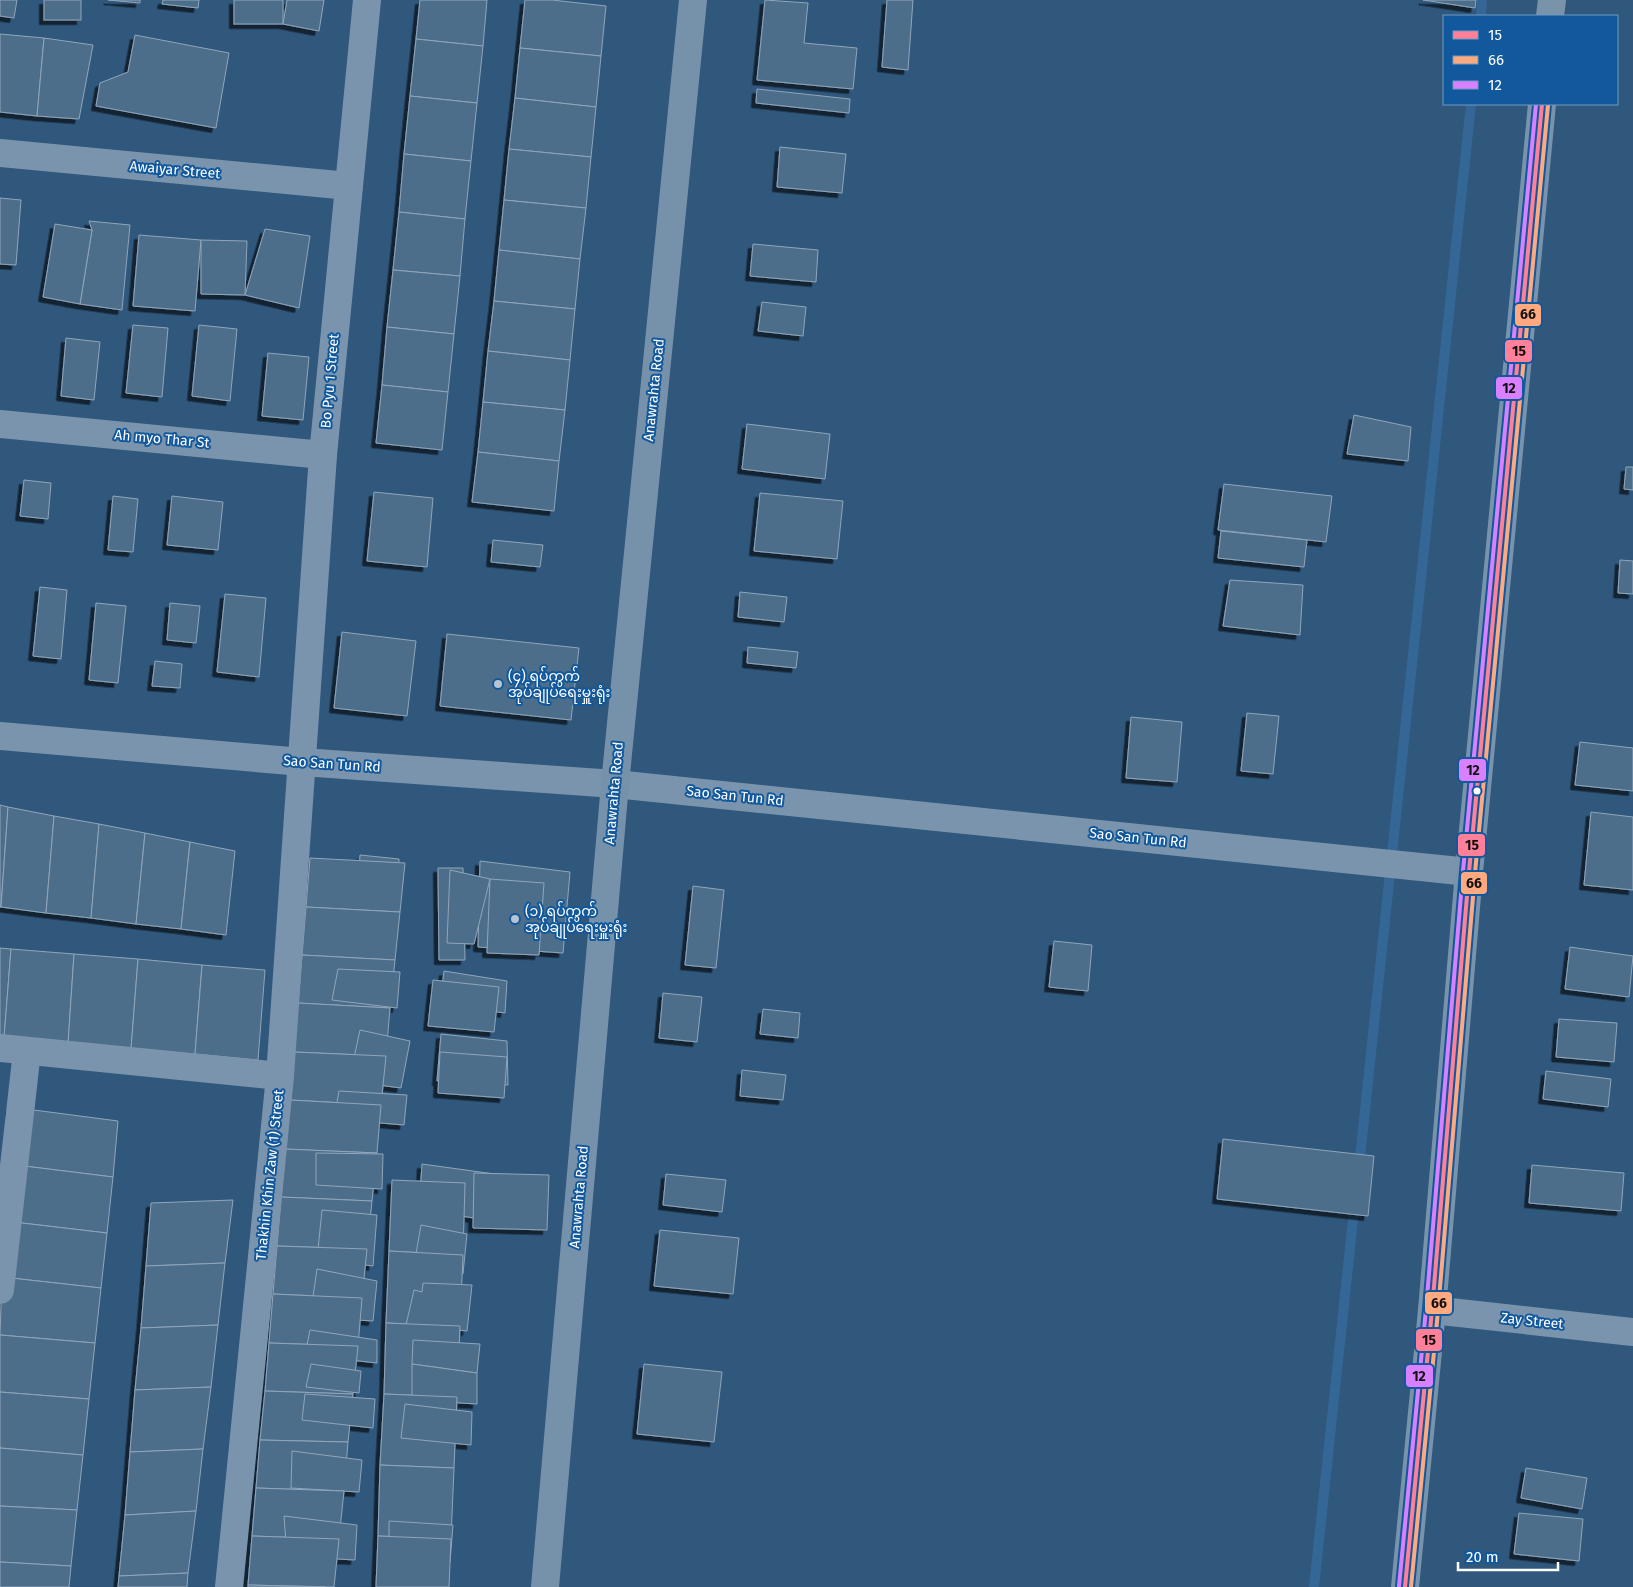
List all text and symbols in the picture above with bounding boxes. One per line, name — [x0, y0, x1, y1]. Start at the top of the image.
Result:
legend — [1443, 15, 1618, 105]
text: 15 — [1488, 26, 1502, 44]
text: 66 — [1488, 51, 1504, 69]
text: 12 — [1488, 76, 1502, 94]
street label: Awaiyar Street — [129, 158, 222, 183]
line badge: 66 — [1514, 303, 1542, 327]
text: 66 — [1520, 306, 1536, 323]
street label: Bo Pyu 1 Street — [317, 332, 343, 429]
street label: Anawrahta Road — [640, 338, 668, 442]
line badge: 15 — [1504, 339, 1533, 363]
text: 15 — [1512, 343, 1526, 360]
line badge: 12 — [1495, 376, 1523, 400]
text: 12 — [1502, 380, 1516, 397]
street label: Ah myo Thar St — [114, 426, 211, 452]
place label: (၄) ရပ်ကွက် အုပ်ချုပ်ရေးမှူးရုံး — [508, 666, 610, 704]
marker: (၄) ရပ်ကွက် အုပ်ချုပ်ရေးမှူးရုံး — [492, 678, 504, 690]
street label: Anawrahta Road — [601, 741, 627, 845]
street label: Sao San Tun Rd — [283, 752, 381, 776]
line badge: 12 — [1458, 758, 1487, 782]
text: 12 — [1466, 762, 1480, 779]
street label: Sao San Tun Rd — [686, 782, 784, 810]
unlabelled marker — [1472, 786, 1482, 796]
street label: Sao San Tun Rd — [1089, 824, 1187, 852]
line badge: 15 — [1457, 833, 1486, 857]
text: 15 — [1465, 837, 1479, 854]
line badge: 66 — [1460, 871, 1488, 895]
text: 66 — [1466, 875, 1482, 892]
place label: (၁) ရပ်ကွက် အုပ်ချုပ်ရေးမှူးရုံး — [525, 901, 627, 939]
marker: (၁) ရပ်ကွက် အုပ်ချုပ်ရေးမှူးရုံး — [509, 913, 521, 925]
street label: Thakhin Khin Zaw (1) Street — [253, 1088, 288, 1261]
street label: Anawrahta Road — [566, 1145, 592, 1249]
line badge: 66 — [1424, 1291, 1453, 1315]
text: 66 — [1431, 1295, 1447, 1312]
street label: Zay Street — [1500, 1309, 1565, 1333]
line badge: 15 — [1415, 1328, 1443, 1352]
text: 15 — [1422, 1332, 1436, 1349]
line badge: 12 — [1405, 1364, 1434, 1388]
text: 12 — [1412, 1368, 1426, 1385]
scale bar — [1458, 1540, 1558, 1572]
text: 20 m — [1466, 1548, 1499, 1566]

